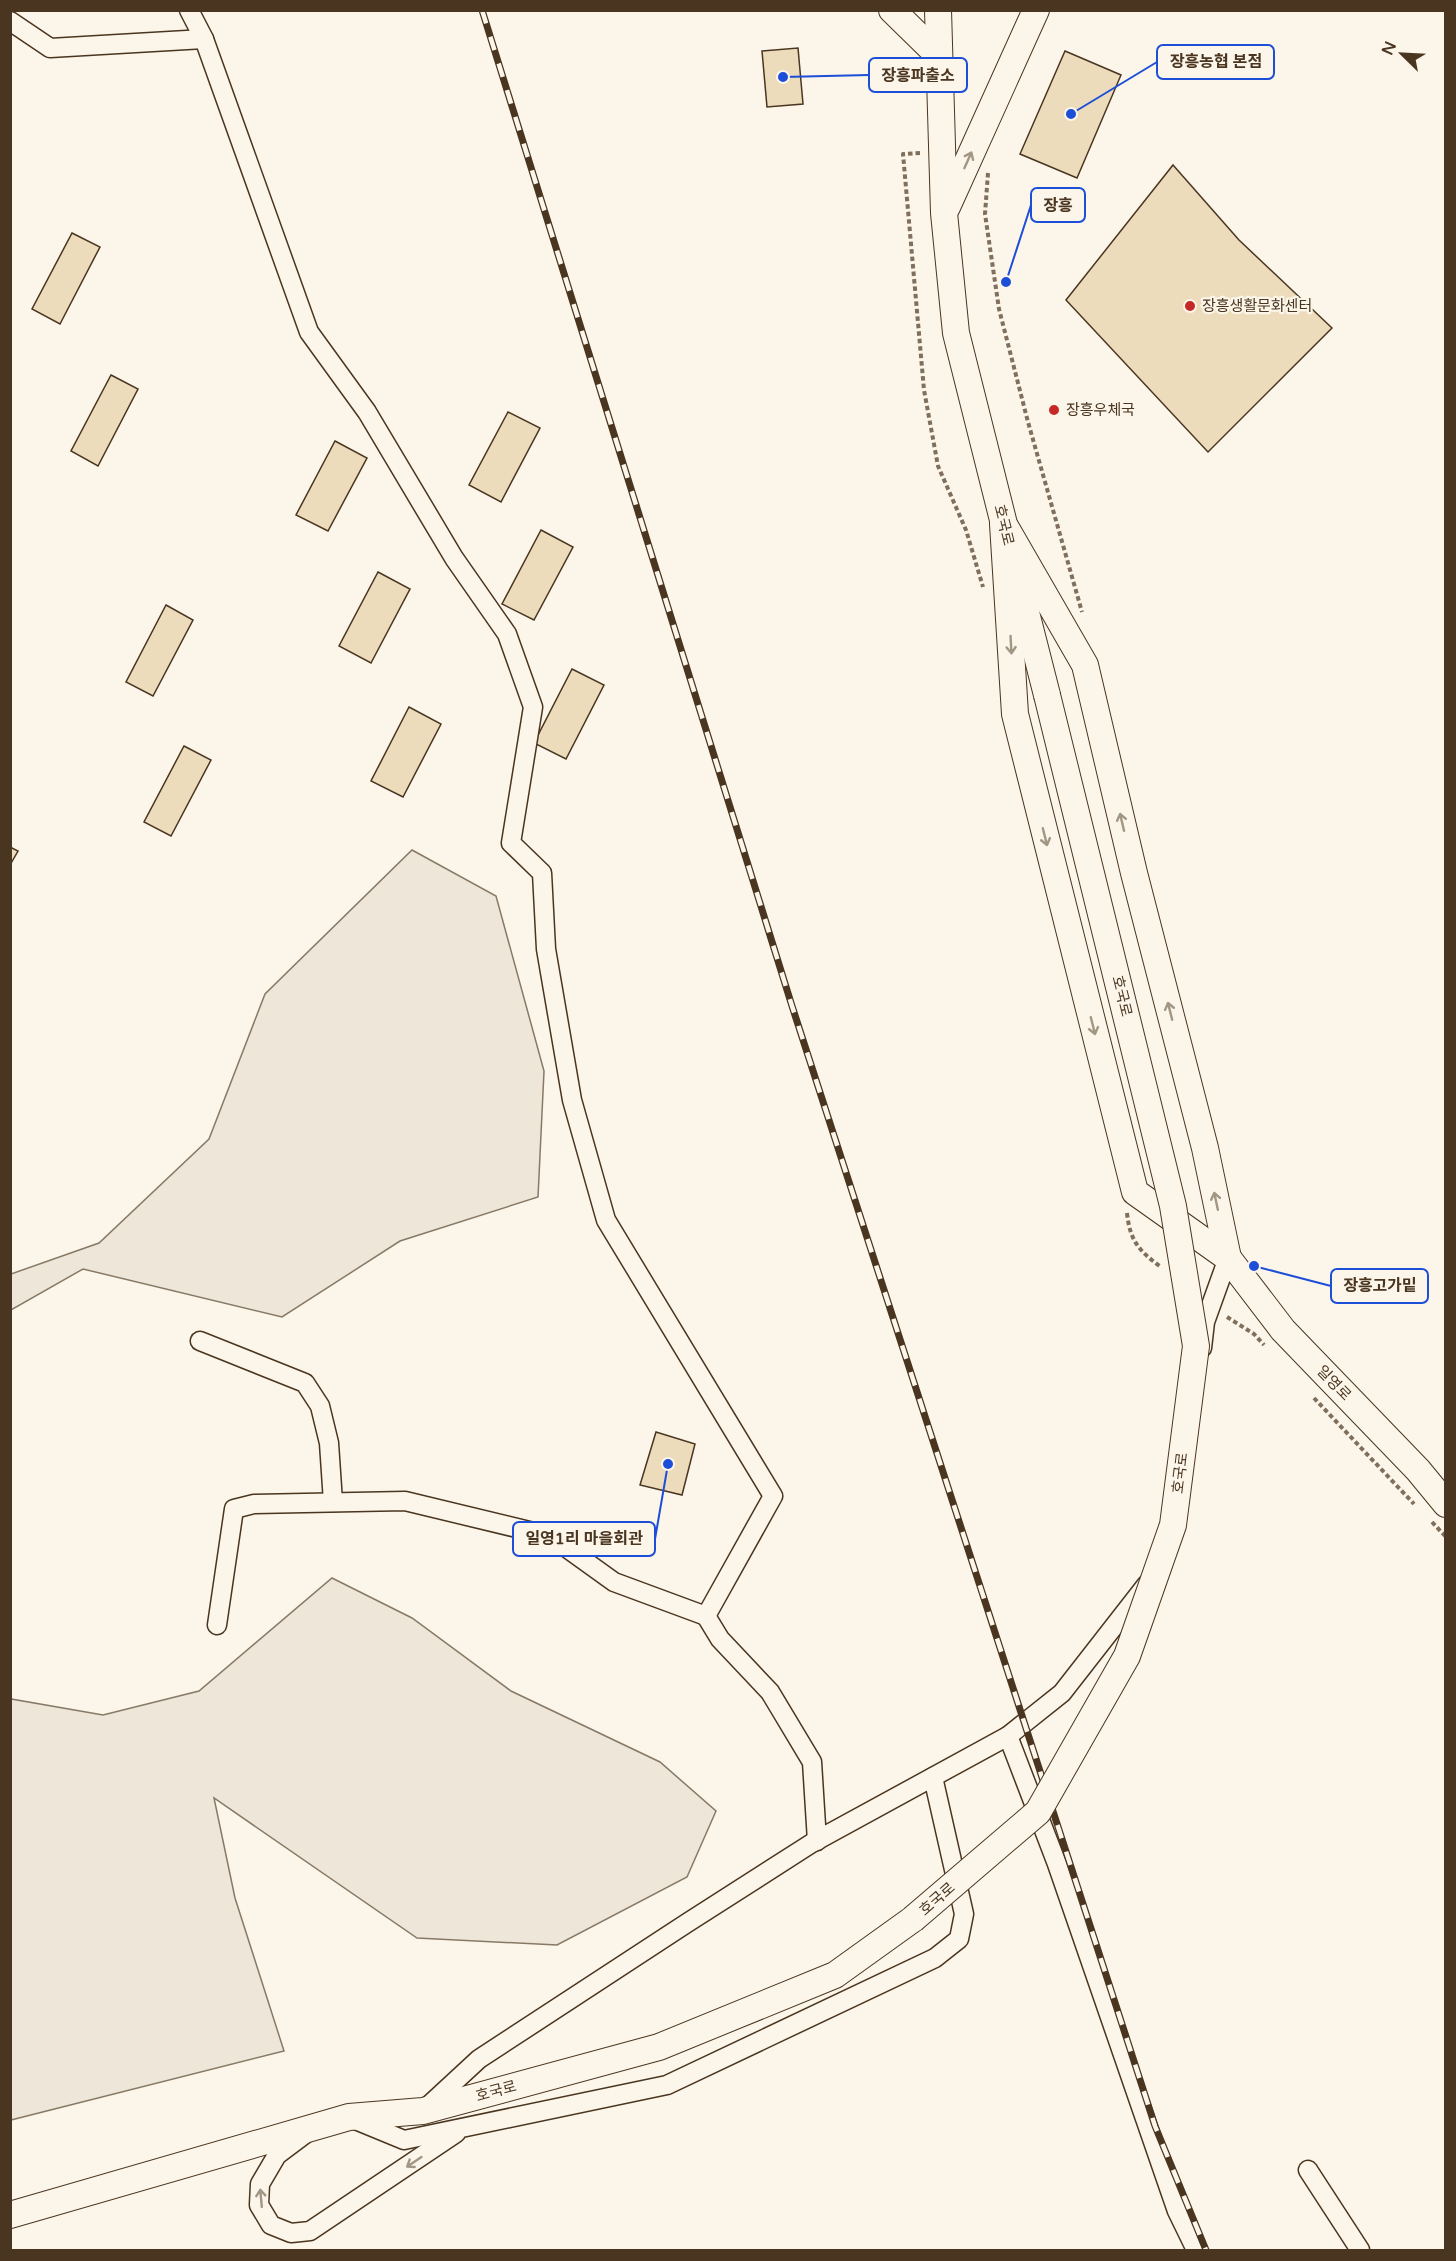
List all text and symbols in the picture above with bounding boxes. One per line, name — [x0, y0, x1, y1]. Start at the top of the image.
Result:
north arrow — [1372, 24, 1432, 84]
text: N — [1377, 38, 1401, 58]
callout: 장흥농협 본점 — [1157, 45, 1274, 79]
text: 장흥농협 본점 — [1170, 52, 1262, 72]
callout: 장흥파출소 — [869, 58, 967, 92]
text: 장흥파출소 — [881, 66, 955, 86]
one-way arrow — [963, 151, 974, 169]
callout: 장흥 — [1031, 188, 1085, 222]
text: 장흥 — [1043, 196, 1073, 216]
place label: 장흥생활문화센터 — [1202, 297, 1312, 315]
marker: 장흥생활문화센터 — [1183, 299, 1197, 313]
place label: 장흥우체국 — [1066, 401, 1135, 419]
marker: 장흥우체국 — [1047, 403, 1061, 417]
street label: 호국로 — [990, 503, 1018, 547]
one-way arrow — [1005, 635, 1016, 655]
one-way arrow — [1116, 813, 1128, 832]
one-way arrow — [1040, 827, 1052, 846]
street label: 호국로 — [1108, 974, 1136, 1018]
one-way arrow — [1163, 1002, 1175, 1021]
one-way arrow — [1087, 1016, 1099, 1035]
one-way arrow — [1210, 1191, 1221, 1211]
callout: 장흥고가밑 — [1331, 1269, 1428, 1303]
text: 장흥고가밑 — [1343, 1276, 1417, 1296]
street label: 일영로 — [1313, 1362, 1355, 1404]
street label: 호국로 — [1169, 1451, 1191, 1495]
callout: 일영1리 마을회관 — [513, 1522, 655, 1556]
text: 일영1리 마을회관 — [525, 1529, 643, 1549]
street label: 호국로 — [915, 1879, 959, 1919]
street label: 호국로 — [474, 2077, 518, 2105]
one-way arrow — [406, 2156, 423, 2168]
one-way arrow — [255, 2189, 266, 2208]

